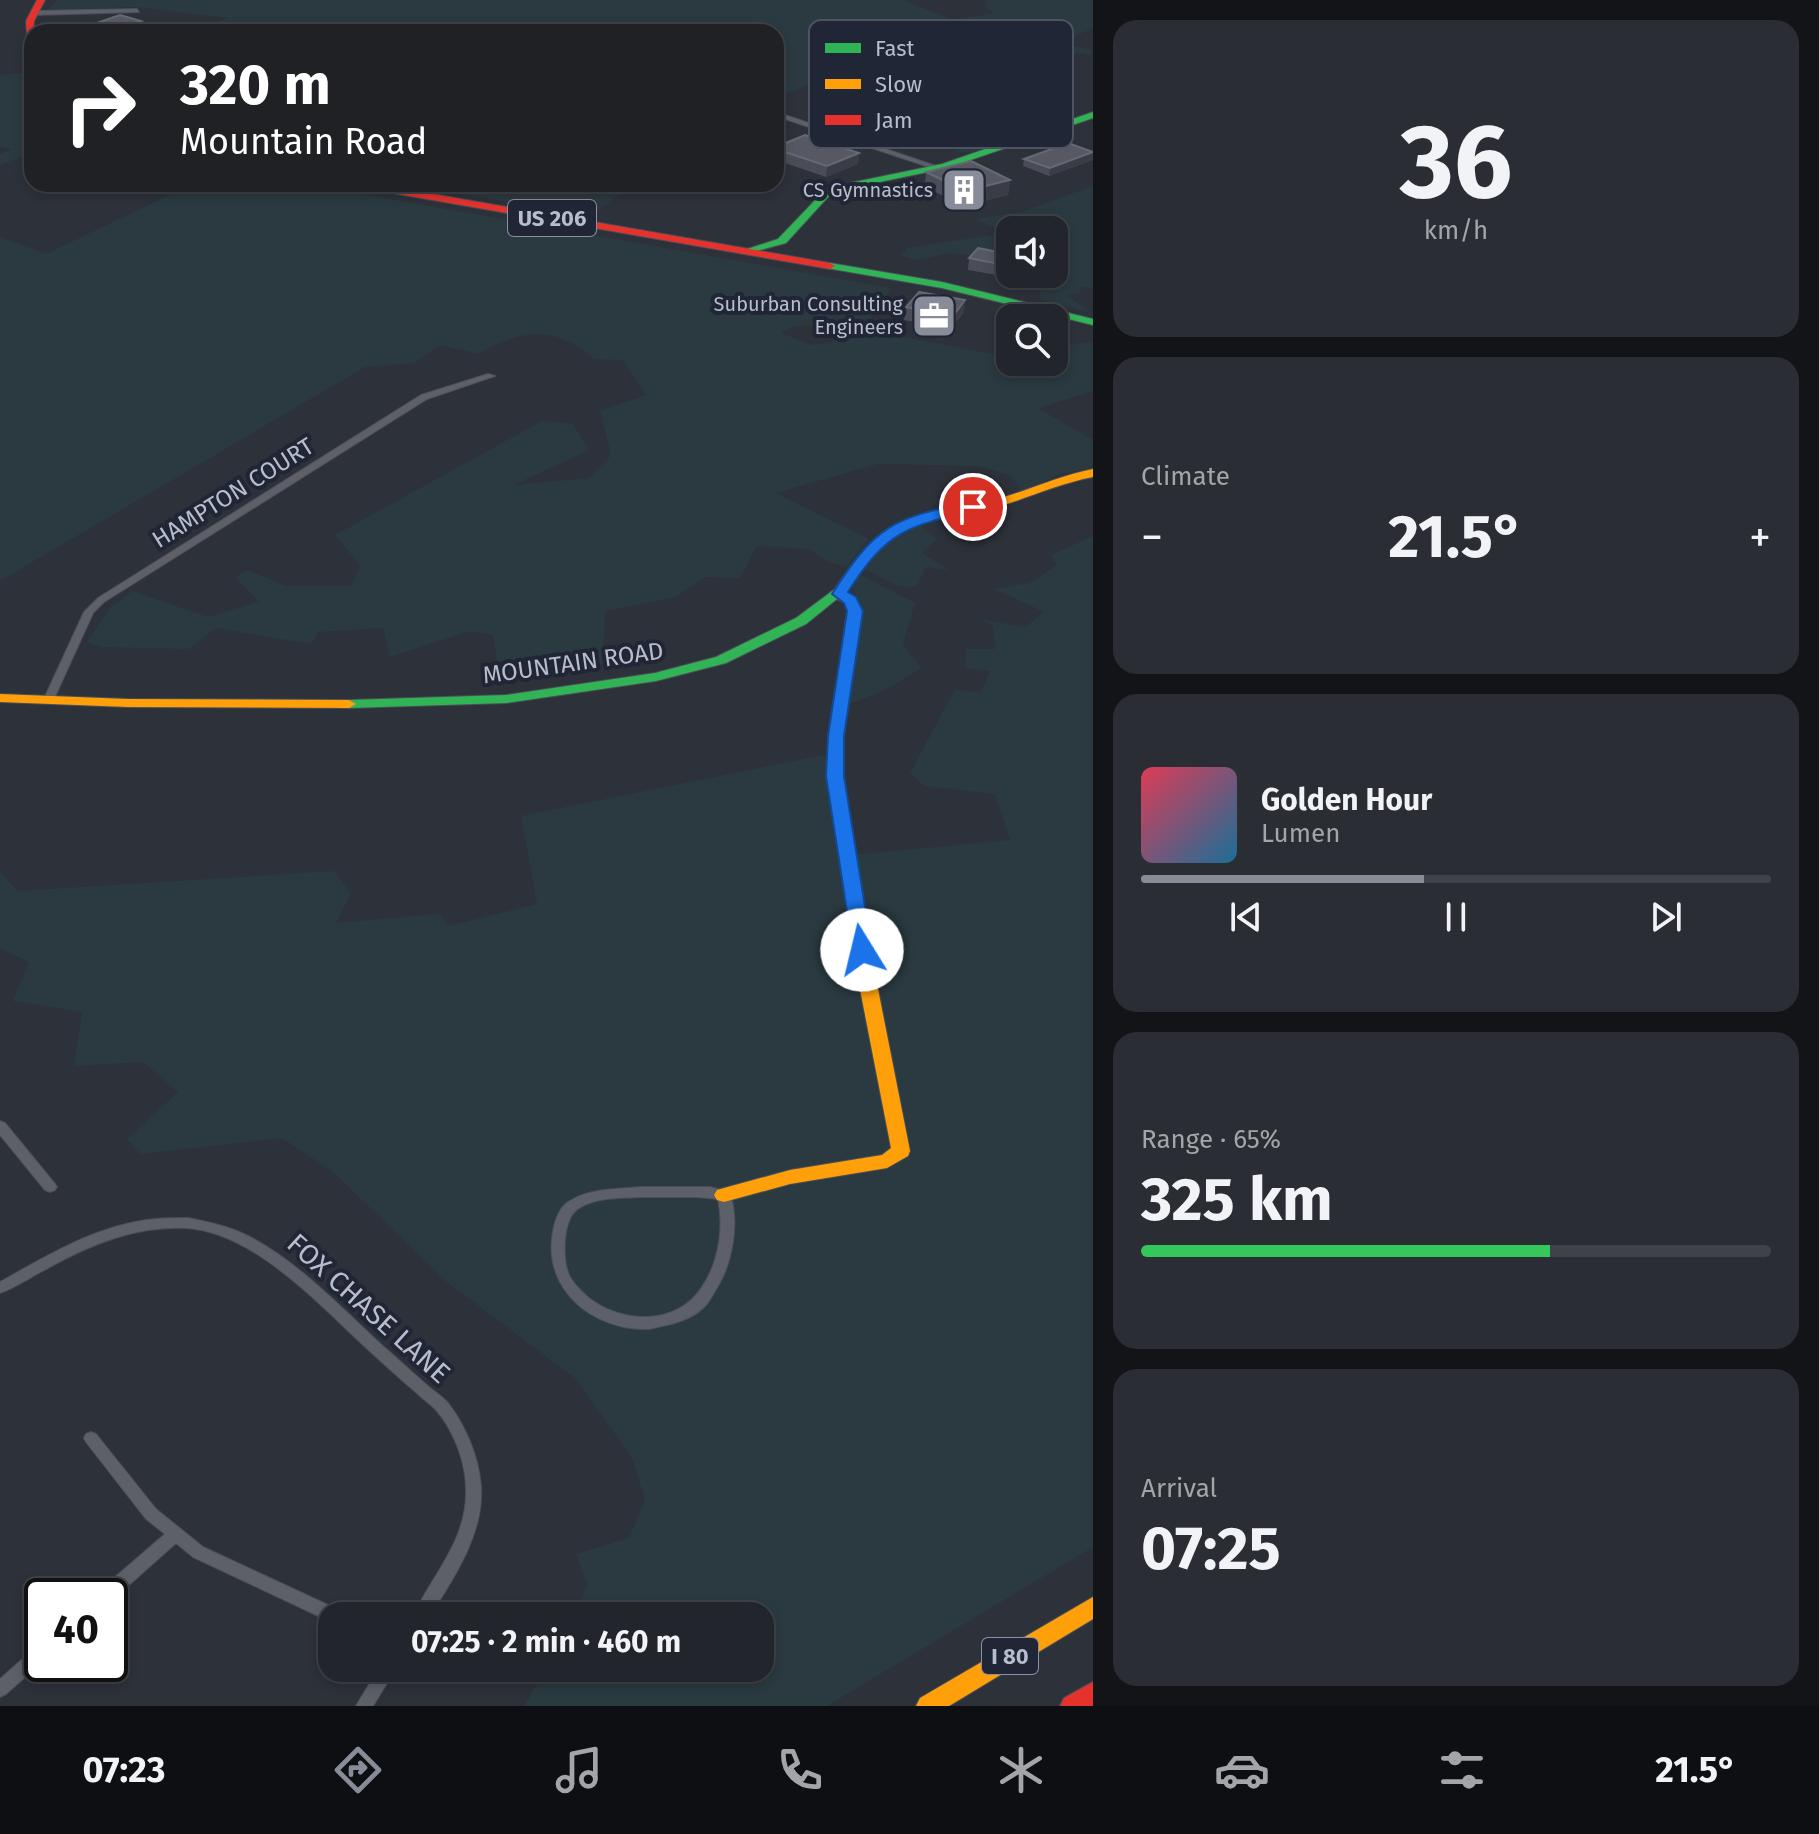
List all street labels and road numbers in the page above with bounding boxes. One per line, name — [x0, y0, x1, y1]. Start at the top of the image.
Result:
road number: US 206 — [508, 200, 596, 236]
street label: HAMPTON COURT — [147, 432, 319, 554]
street label: MOUNTAIN ROAD — [481, 636, 665, 690]
street label: FOX CHASE LANE — [281, 1227, 457, 1390]
road number: I 80 — [982, 1638, 1038, 1674]

